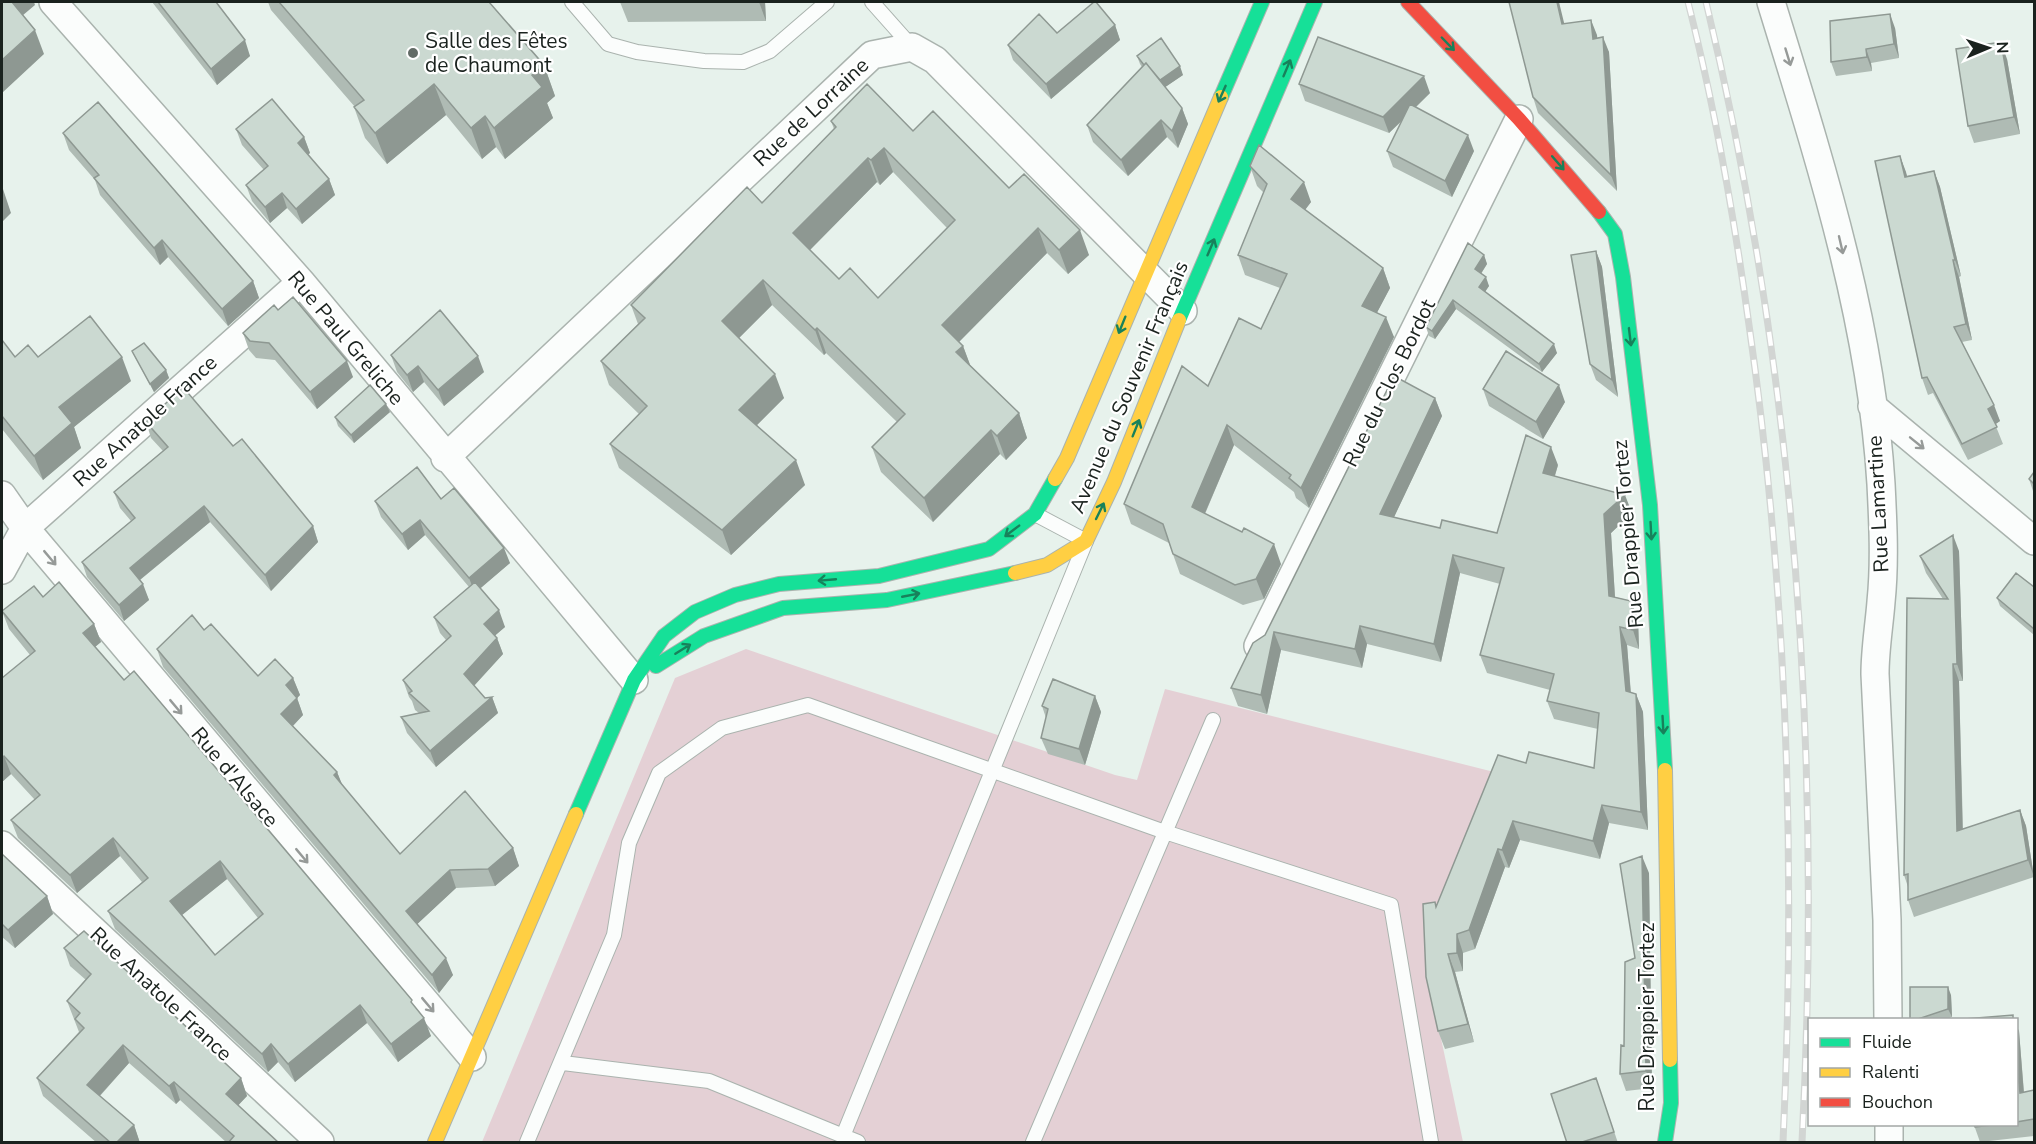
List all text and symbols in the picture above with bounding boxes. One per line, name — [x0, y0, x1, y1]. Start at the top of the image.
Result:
north arrow — [1958, 18, 2018, 78]
place label: Salle des Fêtes de Chaumont — [425, 27, 568, 79]
one-way arrow — [1441, 36, 1455, 51]
text: N — [1991, 41, 2013, 54]
marker: Salle des Fêtes de Chaumont — [406, 46, 420, 60]
one-way arrow — [1783, 47, 1794, 66]
street label: Rue de Lorraine — [747, 51, 875, 173]
one-way arrow — [1282, 59, 1293, 78]
one-way arrow — [1216, 84, 1227, 102]
one-way arrow — [1551, 155, 1564, 171]
one-way arrow — [1835, 235, 1847, 254]
one-way arrow — [1205, 239, 1217, 257]
street label: Avenue du Souvenir Français — [1063, 256, 1195, 518]
street label: Rue Paul Greliche — [281, 265, 411, 411]
street label: Rue du Clos Bordot — [1336, 294, 1442, 472]
one-way arrow — [1116, 315, 1127, 334]
one-way arrow — [1625, 326, 1636, 346]
street label: Rue Anatole France — [67, 349, 223, 493]
one-way arrow — [1131, 419, 1142, 437]
street label: Rue Lamartine — [1860, 435, 1896, 573]
one-way arrow — [1909, 437, 1925, 450]
street label: Rue Drappier Tortez — [1606, 438, 1650, 629]
one-way arrow — [1095, 503, 1107, 521]
one-way arrow — [1646, 520, 1657, 540]
one-way arrow — [1004, 524, 1020, 537]
one-way arrow — [43, 550, 57, 565]
one-way arrow — [817, 575, 837, 586]
one-way arrow — [901, 589, 921, 600]
one-way arrow — [675, 642, 692, 655]
one-way arrow — [169, 699, 183, 714]
one-way arrow — [1657, 715, 1668, 735]
street label: Rue d'Alsace — [185, 721, 285, 833]
one-way arrow — [295, 848, 309, 863]
street label: Rue Anatole France — [84, 921, 238, 1067]
street label: Rue Drappier Tortez — [1633, 922, 1661, 1111]
one-way arrow — [421, 997, 434, 1013]
legend — [1808, 1018, 2018, 1126]
text: Fluide — [1862, 1030, 1912, 1054]
text: Ralenti — [1862, 1060, 1919, 1084]
text: Bouchon — [1862, 1090, 1933, 1114]

